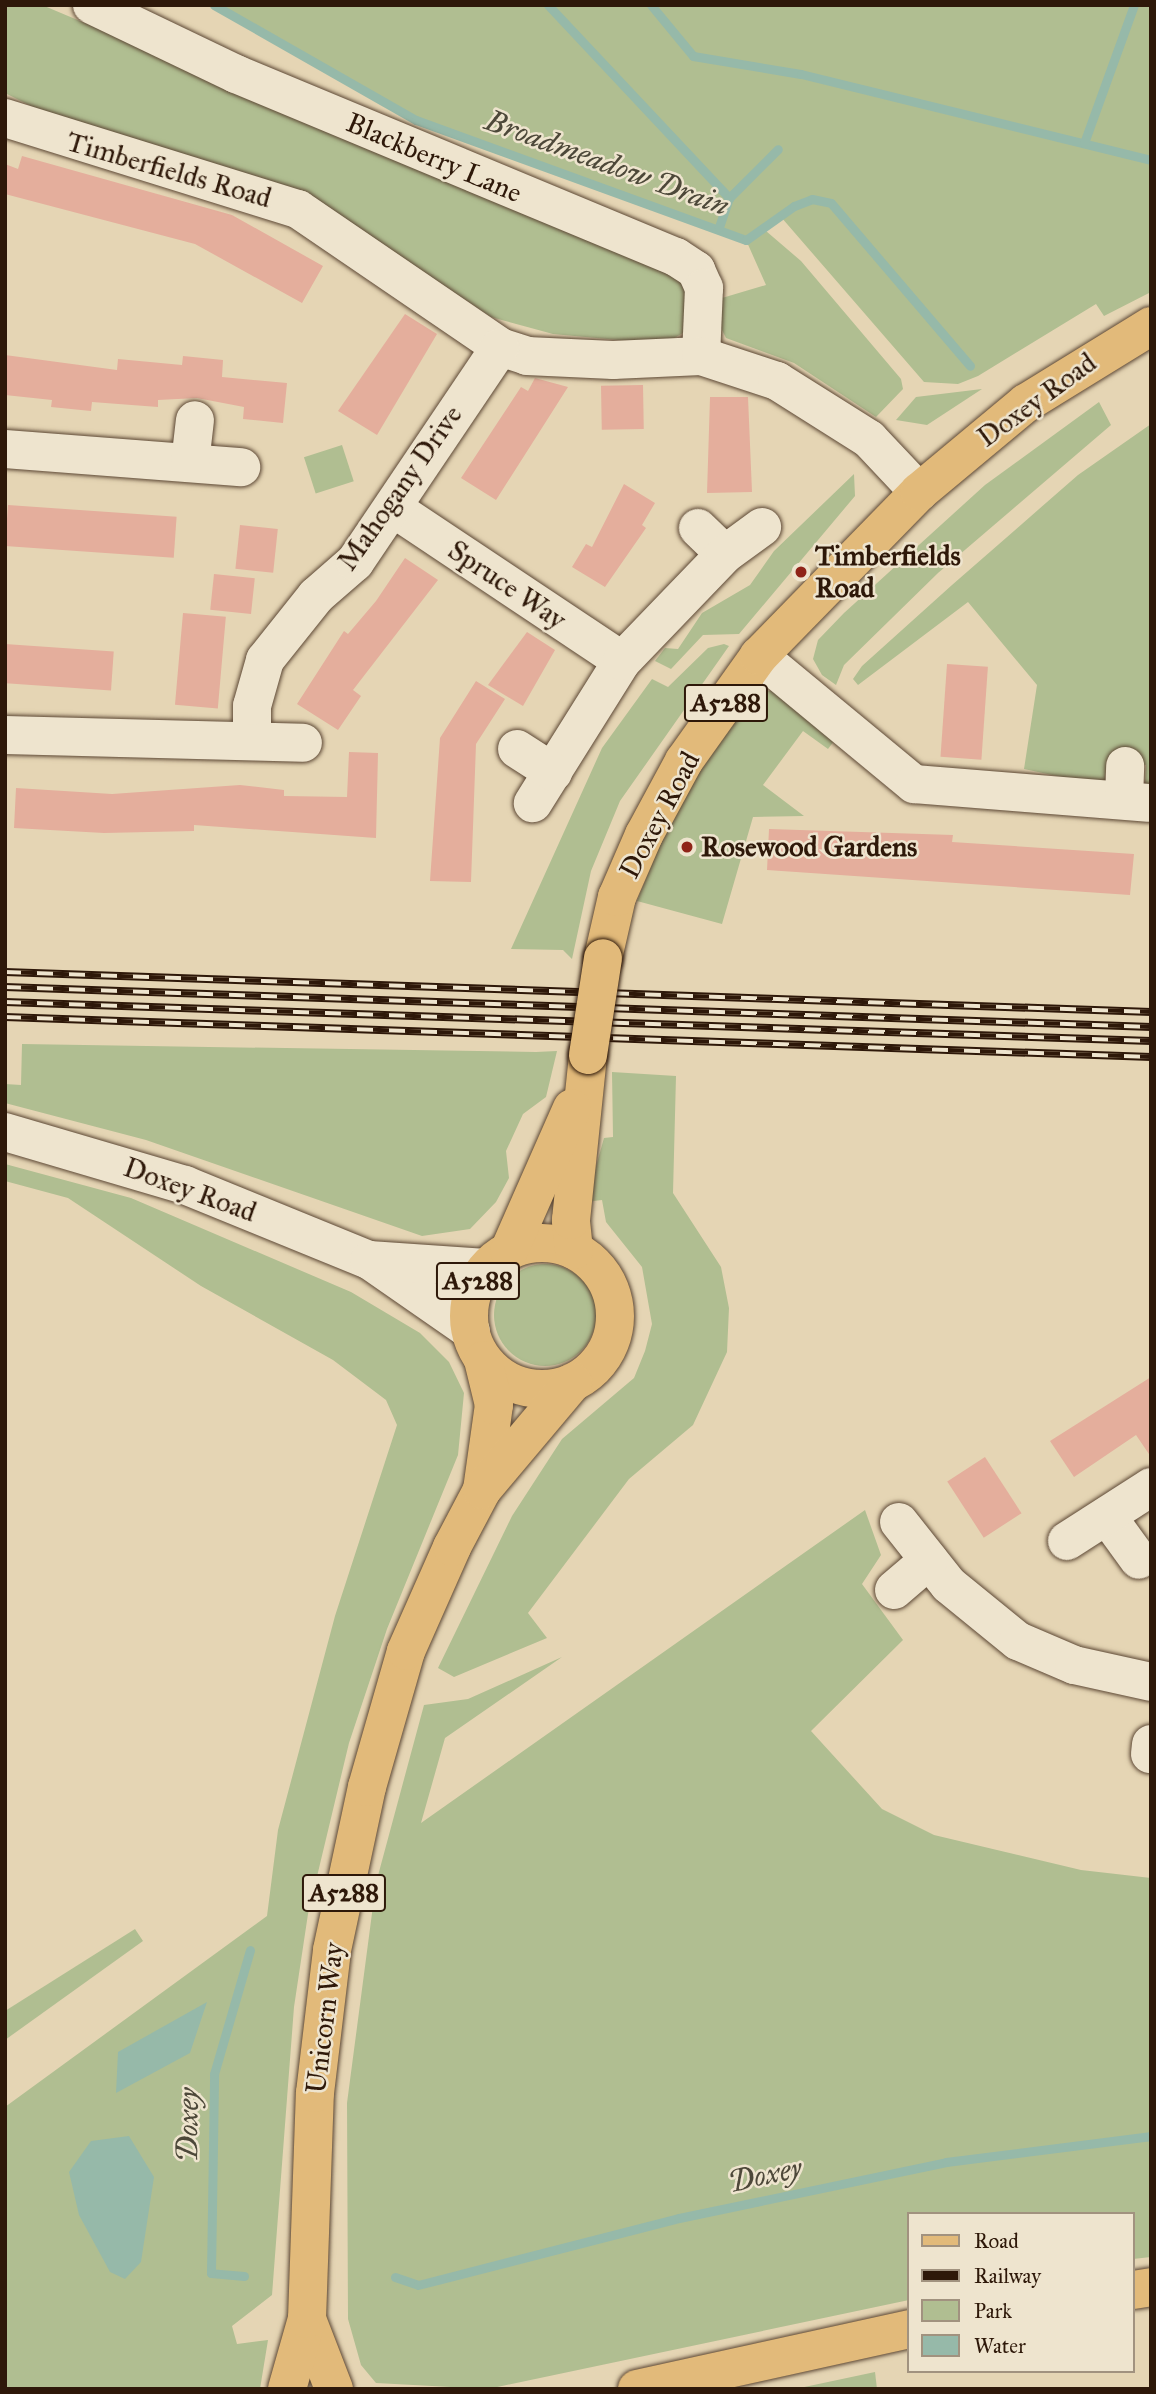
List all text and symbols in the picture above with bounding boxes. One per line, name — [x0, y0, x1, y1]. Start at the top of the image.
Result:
water label: Broadmeadow Drain — [480, 102, 734, 224]
street label: Blackberry Lane — [341, 106, 527, 210]
street label: Timberfields Road — [63, 125, 275, 215]
street label: Doxey Road — [971, 346, 1103, 454]
street label: Mahogany Drive — [331, 399, 469, 577]
street label: Spruce Way — [442, 533, 572, 637]
place label: Timberfields Road — [815, 539, 961, 605]
marker: Timberfields Road — [793, 564, 809, 580]
road number: A5288 — [682, 680, 770, 726]
street label: Doxey Road — [613, 746, 707, 884]
place label: Rosewood Gardens — [701, 830, 917, 864]
marker: Rosewood Gardens — [679, 839, 695, 855]
street label: Doxey Road — [119, 1151, 261, 1229]
road number: A5288 — [434, 1258, 522, 1304]
road number: A5288 — [300, 1870, 388, 1916]
street label: Unicorn Way — [299, 1941, 351, 2095]
water label: Doxey — [169, 2088, 207, 2162]
water label: Doxey — [725, 2150, 805, 2200]
legend — [908, 2212, 1135, 2373]
text: Road — [974, 2228, 1019, 2254]
text: Railway — [974, 2263, 1041, 2289]
text: Park — [974, 2298, 1012, 2324]
text: Water — [974, 2333, 1026, 2359]

